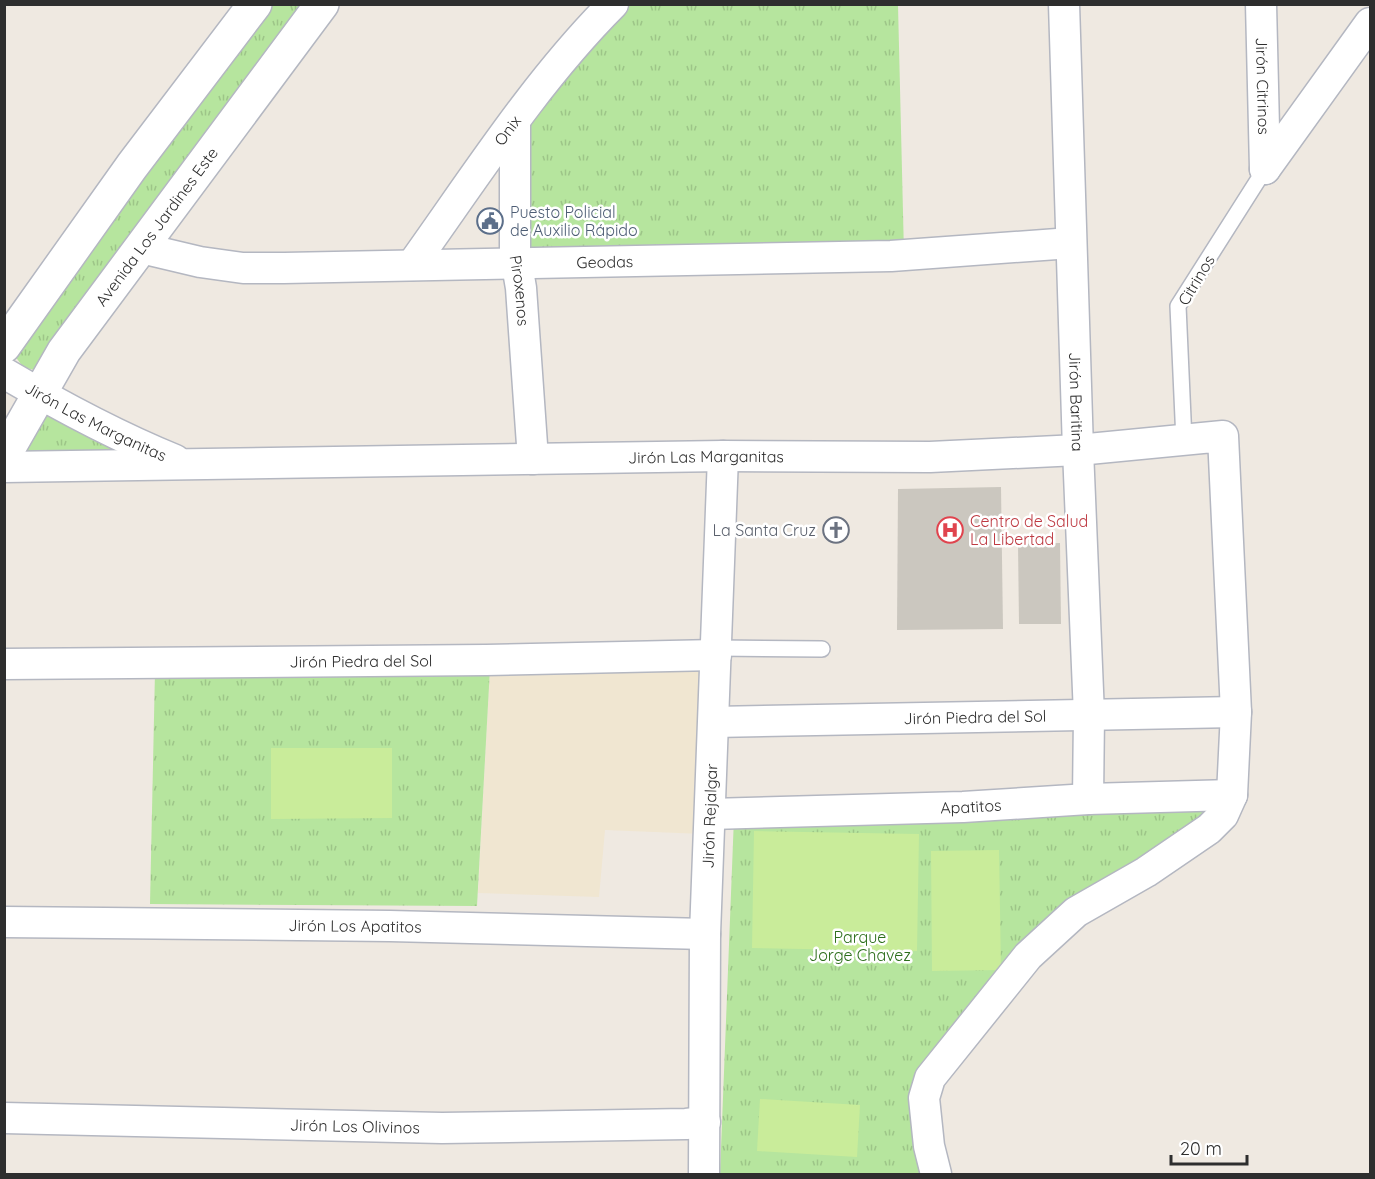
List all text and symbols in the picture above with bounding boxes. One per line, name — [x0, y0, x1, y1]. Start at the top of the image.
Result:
street label: Jirón Citrinos — [1252, 37, 1274, 135]
street label: Onix — [490, 111, 525, 149]
street label: Avenida Los Jardines Este — [91, 143, 222, 310]
place label: Puesto Policial de Auxilio Rápido — [510, 202, 638, 240]
public building icon: Puesto Policial de Auxilio Rápido — [475, 206, 505, 236]
street label: Geodas — [576, 251, 633, 272]
street label: Citrinos — [1173, 251, 1219, 309]
street label: Piroxenos — [506, 254, 534, 327]
street label: Jirón Baritina — [1065, 352, 1088, 452]
street label: Jirón Las Marganitas — [22, 377, 170, 465]
street label: Jirón Las Marganitas — [628, 446, 784, 467]
place label: Centro de Salud La Libertad — [970, 511, 1088, 549]
church icon: La Santa Cruz — [821, 515, 851, 545]
hospital icon: Centro de Salud La Libertad — [935, 515, 965, 545]
place label: La Santa Cruz — [713, 520, 816, 540]
street label: Jirón Piedra del Sol — [289, 650, 433, 672]
street label: Jirón Piedra del Sol — [903, 706, 1047, 728]
street label: Jirón Rejalgar — [697, 763, 721, 869]
street label: Apatitos — [940, 795, 1002, 818]
street label: Jirón Los Apatitos — [288, 915, 422, 937]
park label: Parque Jorge Chavez — [809, 927, 911, 965]
street label: Jirón Los Olivinos — [290, 1115, 420, 1137]
scale bar — [1171, 1128, 1248, 1166]
text: 20 m — [1180, 1137, 1222, 1160]

